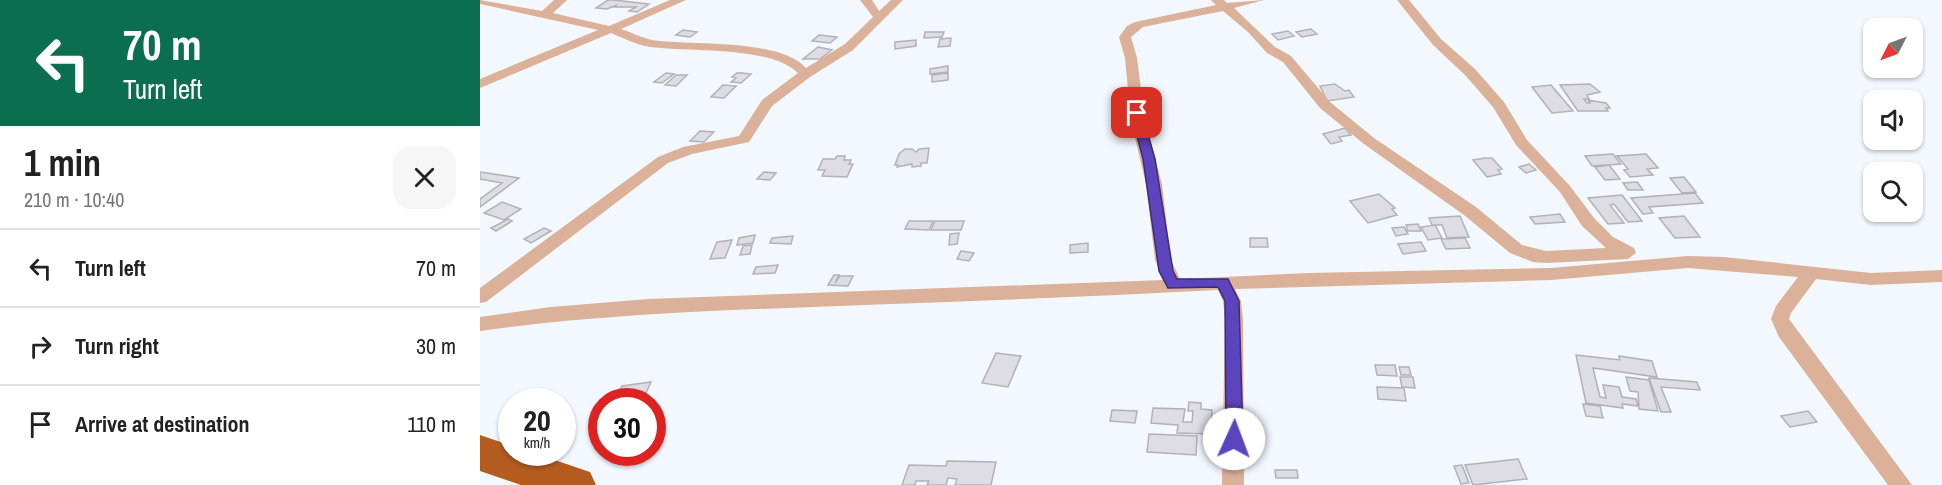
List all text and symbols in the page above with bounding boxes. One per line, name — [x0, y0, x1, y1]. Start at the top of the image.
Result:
text: 70 m — [123, 17, 202, 73]
north arrow — [1863, 18, 1923, 78]
map controls — [1863, 18, 1923, 222]
icon: left — [24, 24, 102, 102]
text: Turn left — [123, 71, 202, 107]
pin — [1111, 87, 1162, 138]
button: sound — [1863, 90, 1923, 150]
icon: arrive — [1120, 96, 1153, 129]
text: 1 min — [24, 139, 101, 187]
button: close — [393, 146, 456, 209]
button: search — [1863, 162, 1923, 222]
text: 210 m · 10:40 — [24, 186, 124, 213]
icon: left — [24, 252, 57, 285]
text: Turn left — [75, 253, 146, 283]
text: 70 m — [416, 253, 456, 283]
icon: right — [24, 330, 57, 363]
text: Turn right — [75, 331, 159, 361]
text: 30 m — [416, 331, 456, 361]
speed limit sign: 30 — [588, 388, 666, 466]
text: 20 — [523, 400, 551, 440]
position arrow — [1202, 407, 1266, 471]
icon: arrive — [24, 408, 57, 441]
text: Arrive at destination — [75, 409, 249, 439]
text: 110 m — [407, 409, 456, 439]
text: km/h — [524, 432, 550, 453]

